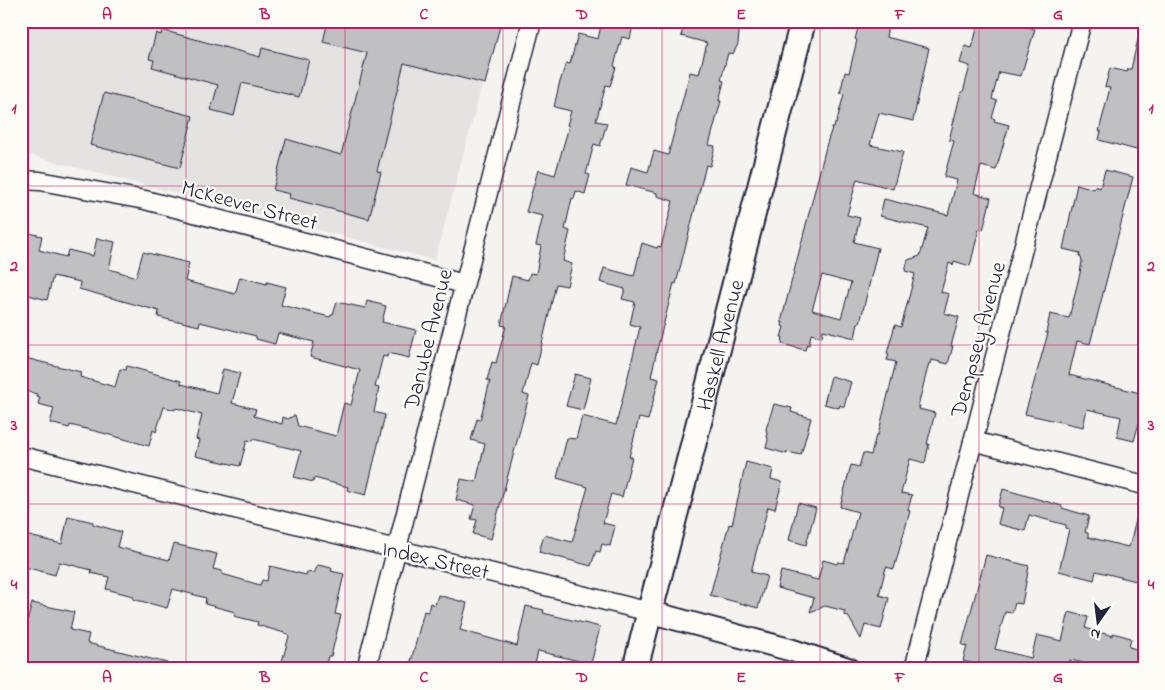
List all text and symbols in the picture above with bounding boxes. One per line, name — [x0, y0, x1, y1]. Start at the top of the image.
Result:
text: A — [102, 3, 112, 27]
text: B — [259, 3, 271, 27]
text: C — [420, 3, 429, 27]
text: D — [575, 3, 588, 27]
text: E — [736, 3, 746, 27]
text: F — [894, 3, 906, 27]
text: G — [1053, 3, 1063, 27]
text: 1 — [11, 97, 17, 121]
text: 1 — [1148, 97, 1154, 121]
street label: McKeever Street — [177, 173, 322, 241]
text: 2 — [9, 255, 18, 279]
text: 2 — [1146, 255, 1155, 279]
street label: Dempsey Avenue — [944, 258, 1017, 422]
street label: Danube Avenue — [397, 266, 463, 415]
street label: Haskell Avenue — [690, 276, 754, 414]
text: 3 — [10, 414, 18, 438]
text: 3 — [1147, 414, 1155, 438]
street label: Index Street — [379, 534, 493, 590]
text: 4 — [10, 573, 18, 597]
text: 4 — [1147, 573, 1155, 597]
north arrow — [1072, 598, 1122, 648]
text: N — [1088, 622, 1102, 644]
text: A — [102, 666, 112, 690]
text: B — [259, 666, 271, 690]
text: C — [420, 666, 429, 690]
text: D — [575, 666, 588, 690]
text: E — [736, 666, 746, 690]
text: F — [894, 666, 906, 690]
text: G — [1053, 666, 1063, 690]

